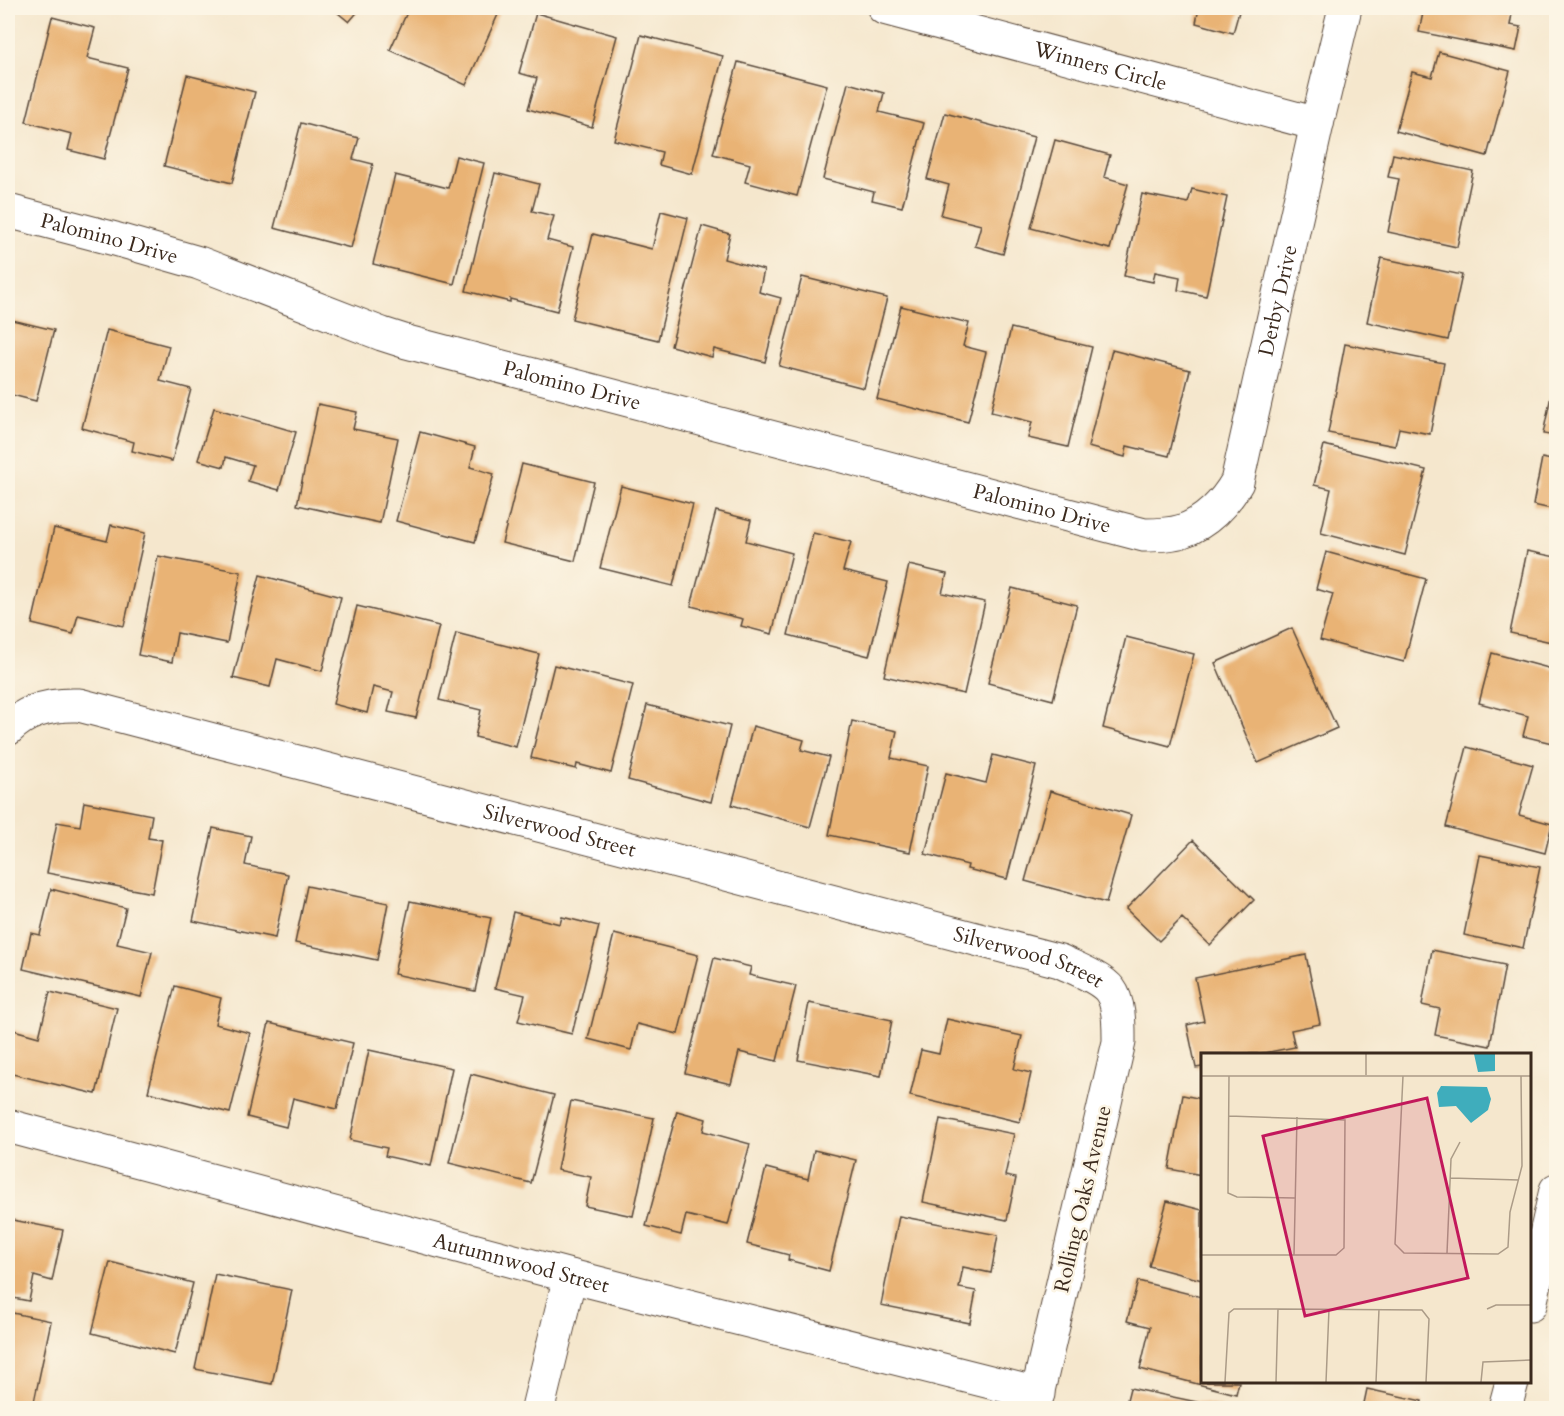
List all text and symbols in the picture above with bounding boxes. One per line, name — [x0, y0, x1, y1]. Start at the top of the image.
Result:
street label: Winners Circle — [1029, 34, 1170, 98]
street label: Palomino Drive — [37, 206, 182, 271]
street label: Derby Drive — [1251, 242, 1304, 359]
street label: Palomino Drive — [500, 353, 644, 417]
street label: Palomino Drive — [970, 476, 1114, 540]
street label: Silverwood Street — [480, 797, 639, 864]
street label: Silverwood Street — [950, 919, 1110, 995]
inset map — [1201, 1053, 1531, 1383]
street label: Rolling Oaks Avenue — [1047, 1103, 1119, 1295]
street label: Autumnwood Street — [430, 1226, 613, 1300]

